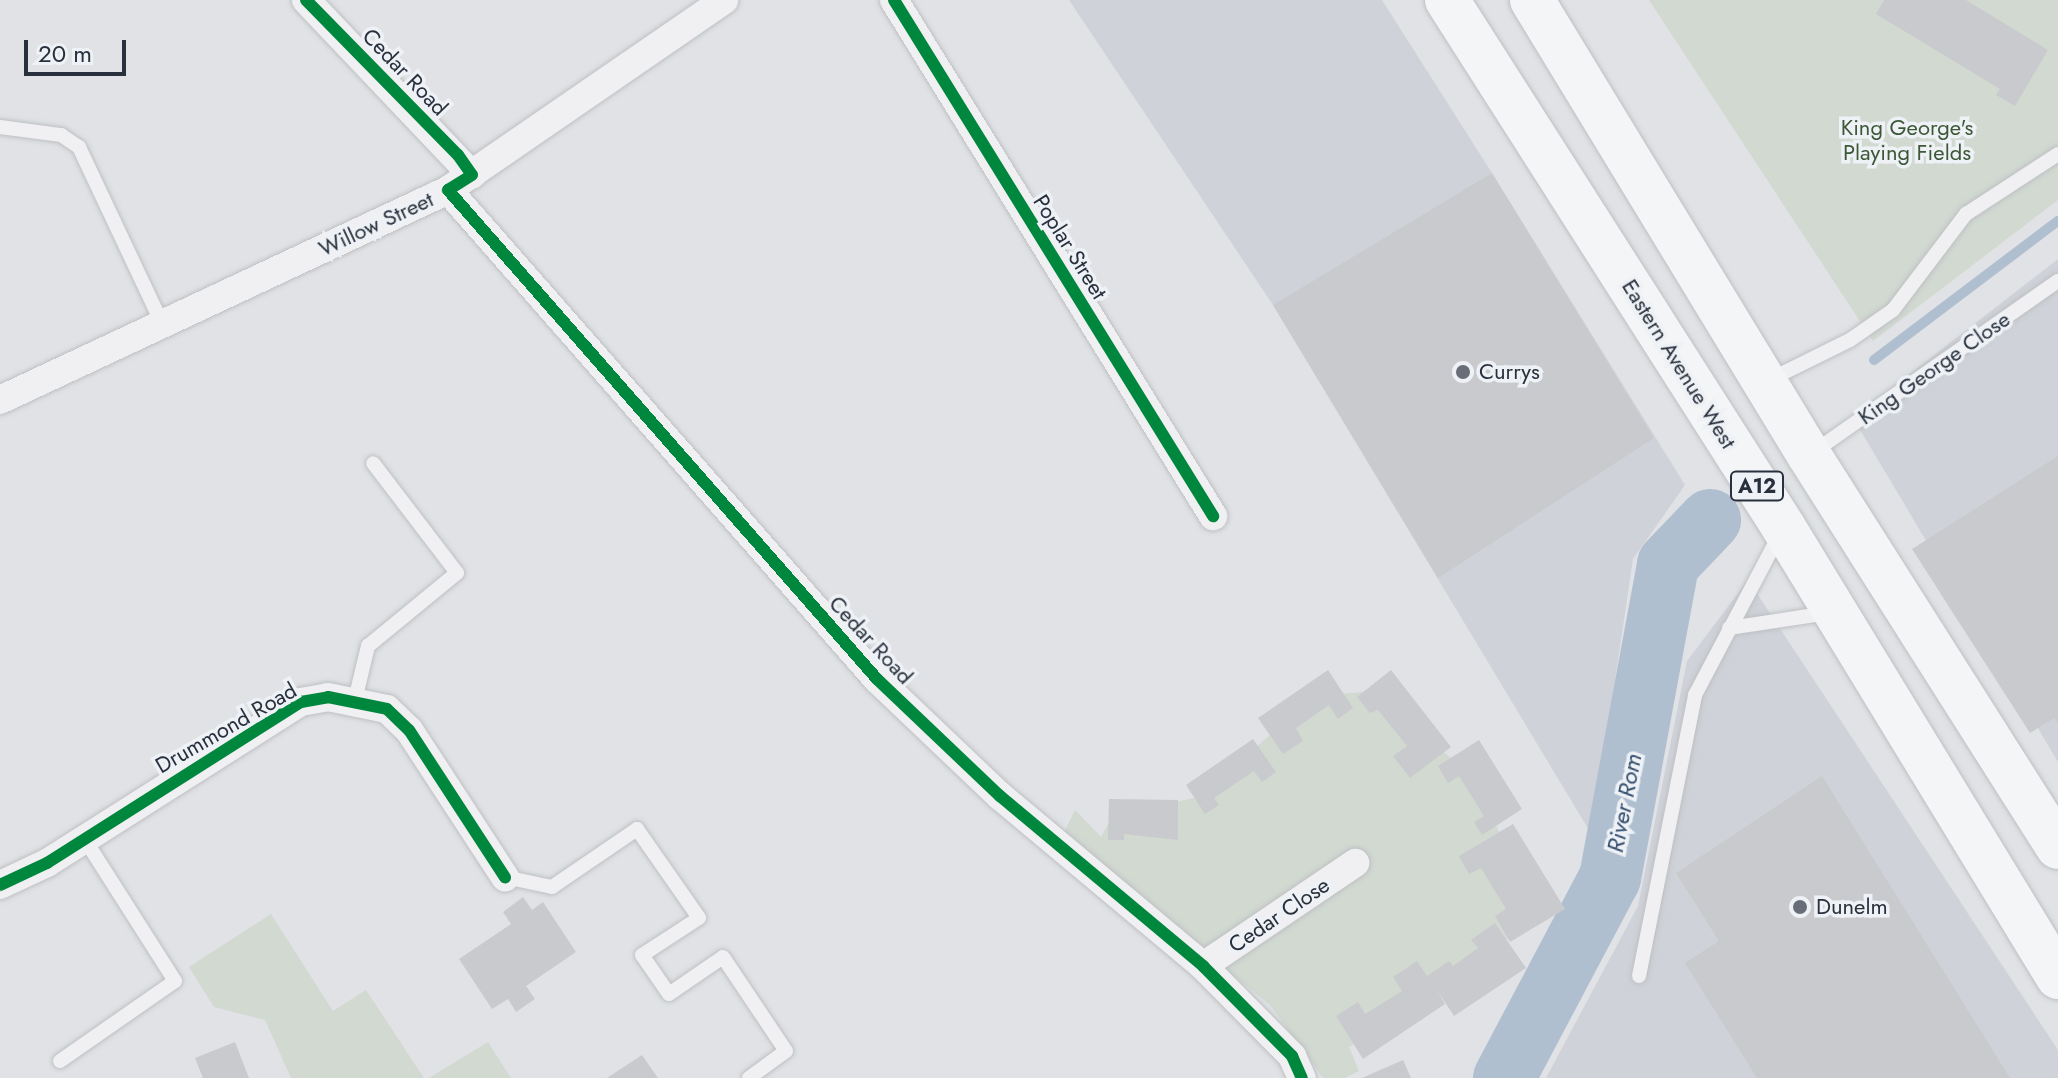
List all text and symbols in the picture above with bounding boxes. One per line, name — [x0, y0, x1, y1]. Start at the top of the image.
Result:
street label: Cedar Road — [357, 23, 453, 121]
scale bar — [28, 24, 130, 74]
text: 20 m — [38, 36, 92, 71]
park label: King George's Playing Fields — [1841, 114, 1973, 166]
street label: Willow Street — [315, 186, 437, 262]
street label: Poplar Street — [1027, 190, 1113, 304]
street label: Eastern Avenue West — [1616, 275, 1742, 453]
street label: King George Close — [1853, 306, 2015, 430]
place label: Currys — [1479, 359, 1540, 385]
marker: Currys — [1454, 363, 1472, 381]
road number: A12 — [1729, 470, 1785, 502]
street label: Cedar Road — [823, 590, 919, 690]
street label: Drummond Road — [151, 677, 301, 779]
water label: River Rom — [1600, 751, 1648, 855]
street label: Cedar Close — [1224, 872, 1334, 958]
place label: Dunelm — [1816, 894, 1888, 920]
marker: Dunelm — [1791, 898, 1809, 916]

